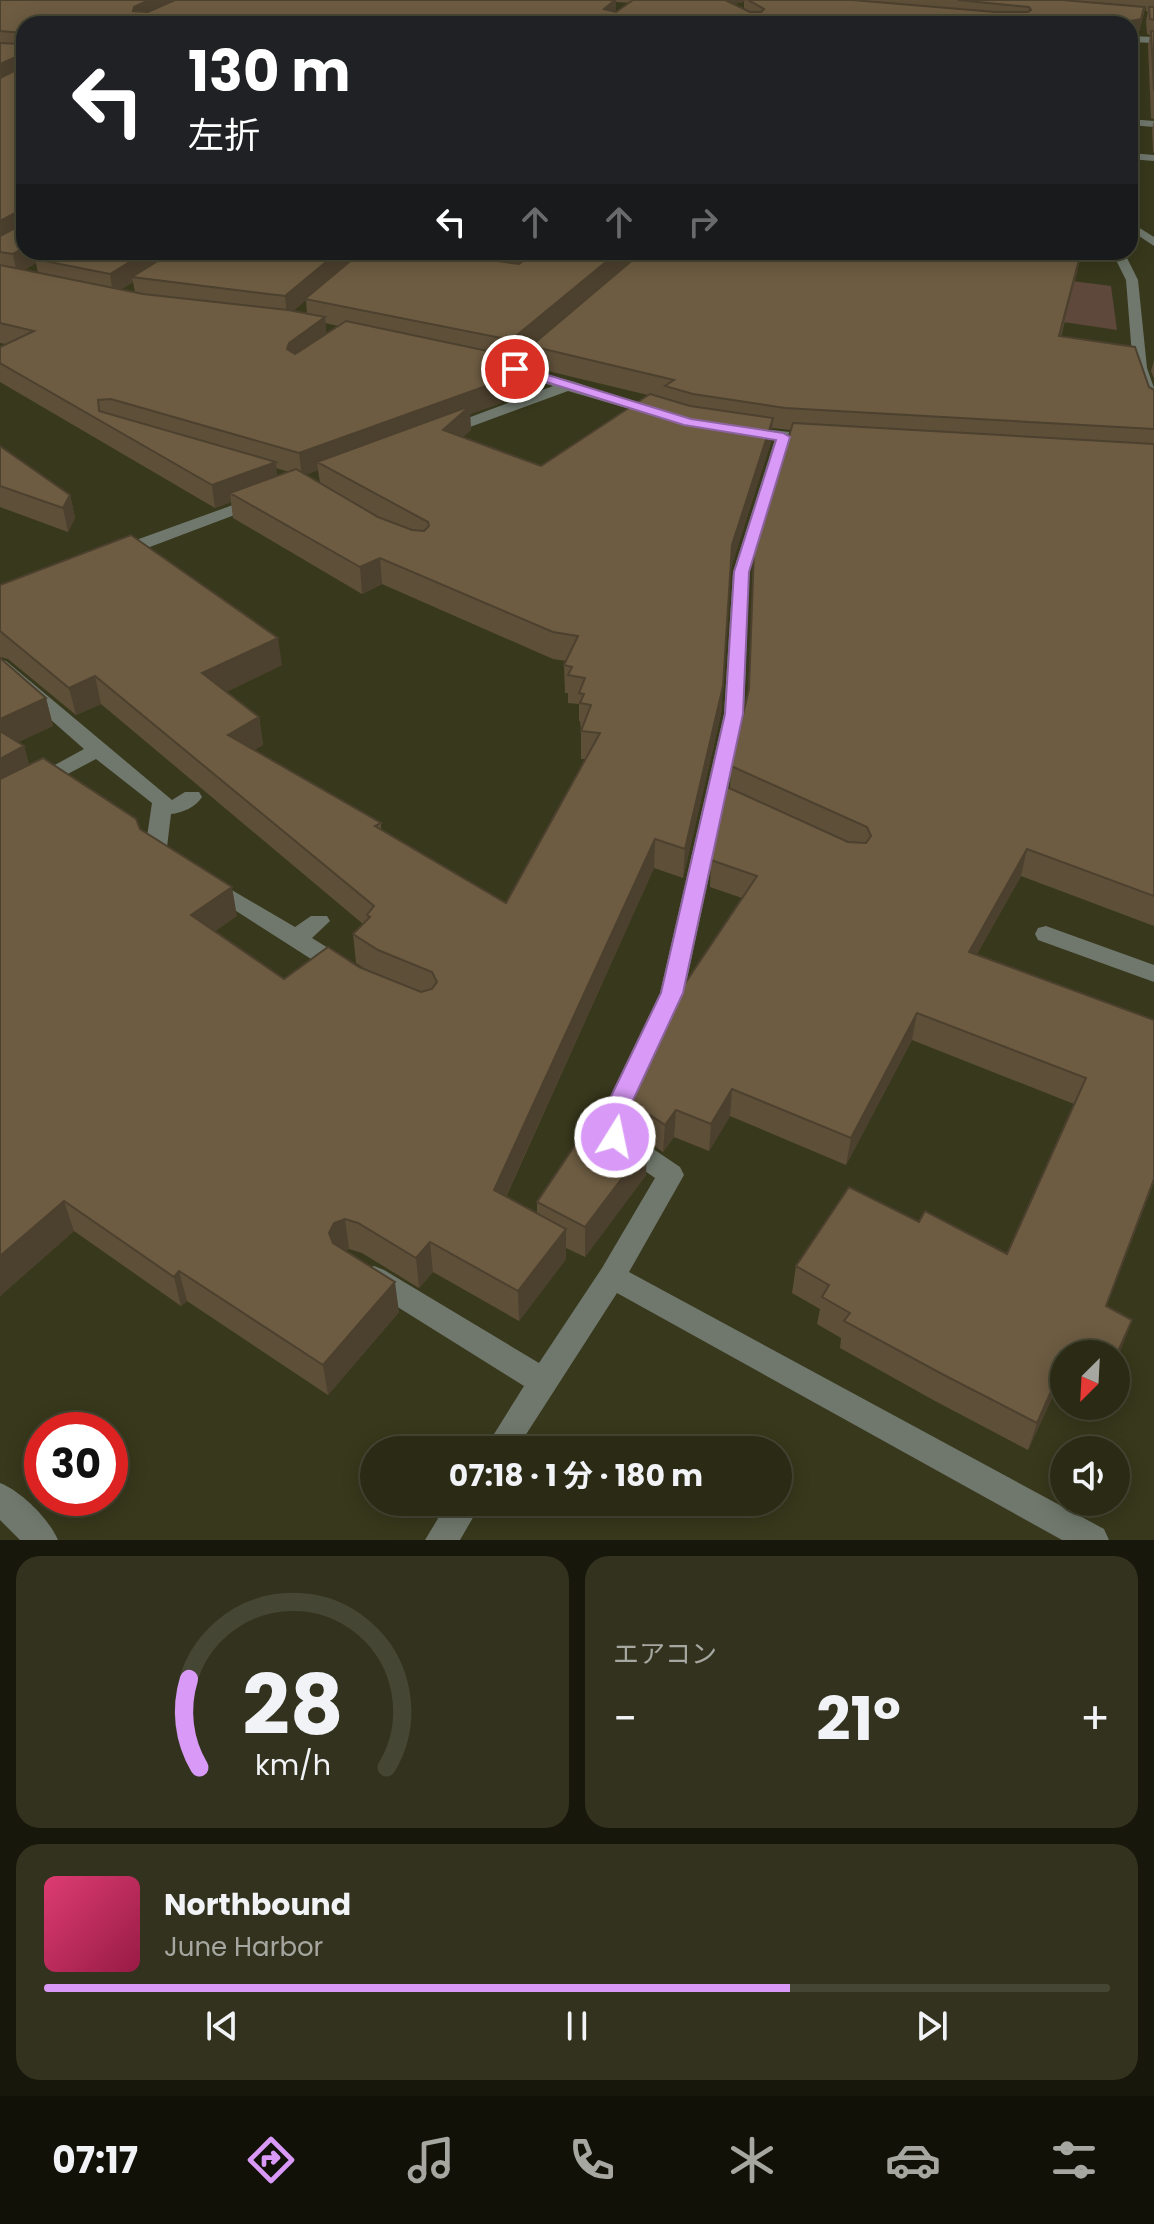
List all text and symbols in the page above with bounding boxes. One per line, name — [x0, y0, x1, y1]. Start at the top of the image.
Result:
text: 130 m — [188, 32, 351, 111]
icon: left — [56, 48, 160, 152]
text: 左折 — [188, 110, 260, 161]
icon: left — [429, 200, 473, 244]
icon: ahead — [513, 200, 557, 244]
icon: ahead — [597, 200, 641, 244]
icon: right — [681, 200, 725, 244]
pin — [481, 335, 549, 403]
icon: arrive — [493, 347, 537, 391]
position arrow — [573, 1095, 657, 1179]
north arrow — [1050, 1340, 1130, 1420]
map controls — [1050, 1340, 1130, 1516]
speed limit sign: 30 — [24, 1412, 128, 1516]
button: sound — [1050, 1436, 1130, 1516]
text: 07:18 · 1 分 · 180 m — [449, 1454, 703, 1497]
text: エアコン — [613, 1636, 717, 1672]
text: 28 — [242, 1647, 343, 1763]
text: 21° — [816, 1677, 901, 1761]
text: − — [613, 1688, 637, 1749]
text: + — [1080, 1688, 1110, 1749]
text: km/h — [254, 1745, 331, 1785]
text: Northbound — [164, 1883, 351, 1926]
text: June Harbor — [164, 1929, 323, 1965]
icon: previous — [200, 2004, 244, 2048]
icon: pause — [555, 2004, 599, 2048]
icon: next — [910, 2004, 954, 2048]
icon: directions — [243, 2132, 299, 2188]
icon: music — [403, 2132, 459, 2188]
icon: phone — [564, 2132, 620, 2188]
icon: climate — [724, 2132, 780, 2188]
icon: car — [885, 2132, 941, 2188]
icon: filters — [1046, 2132, 1102, 2188]
text: 07:17 — [52, 2135, 138, 2186]

